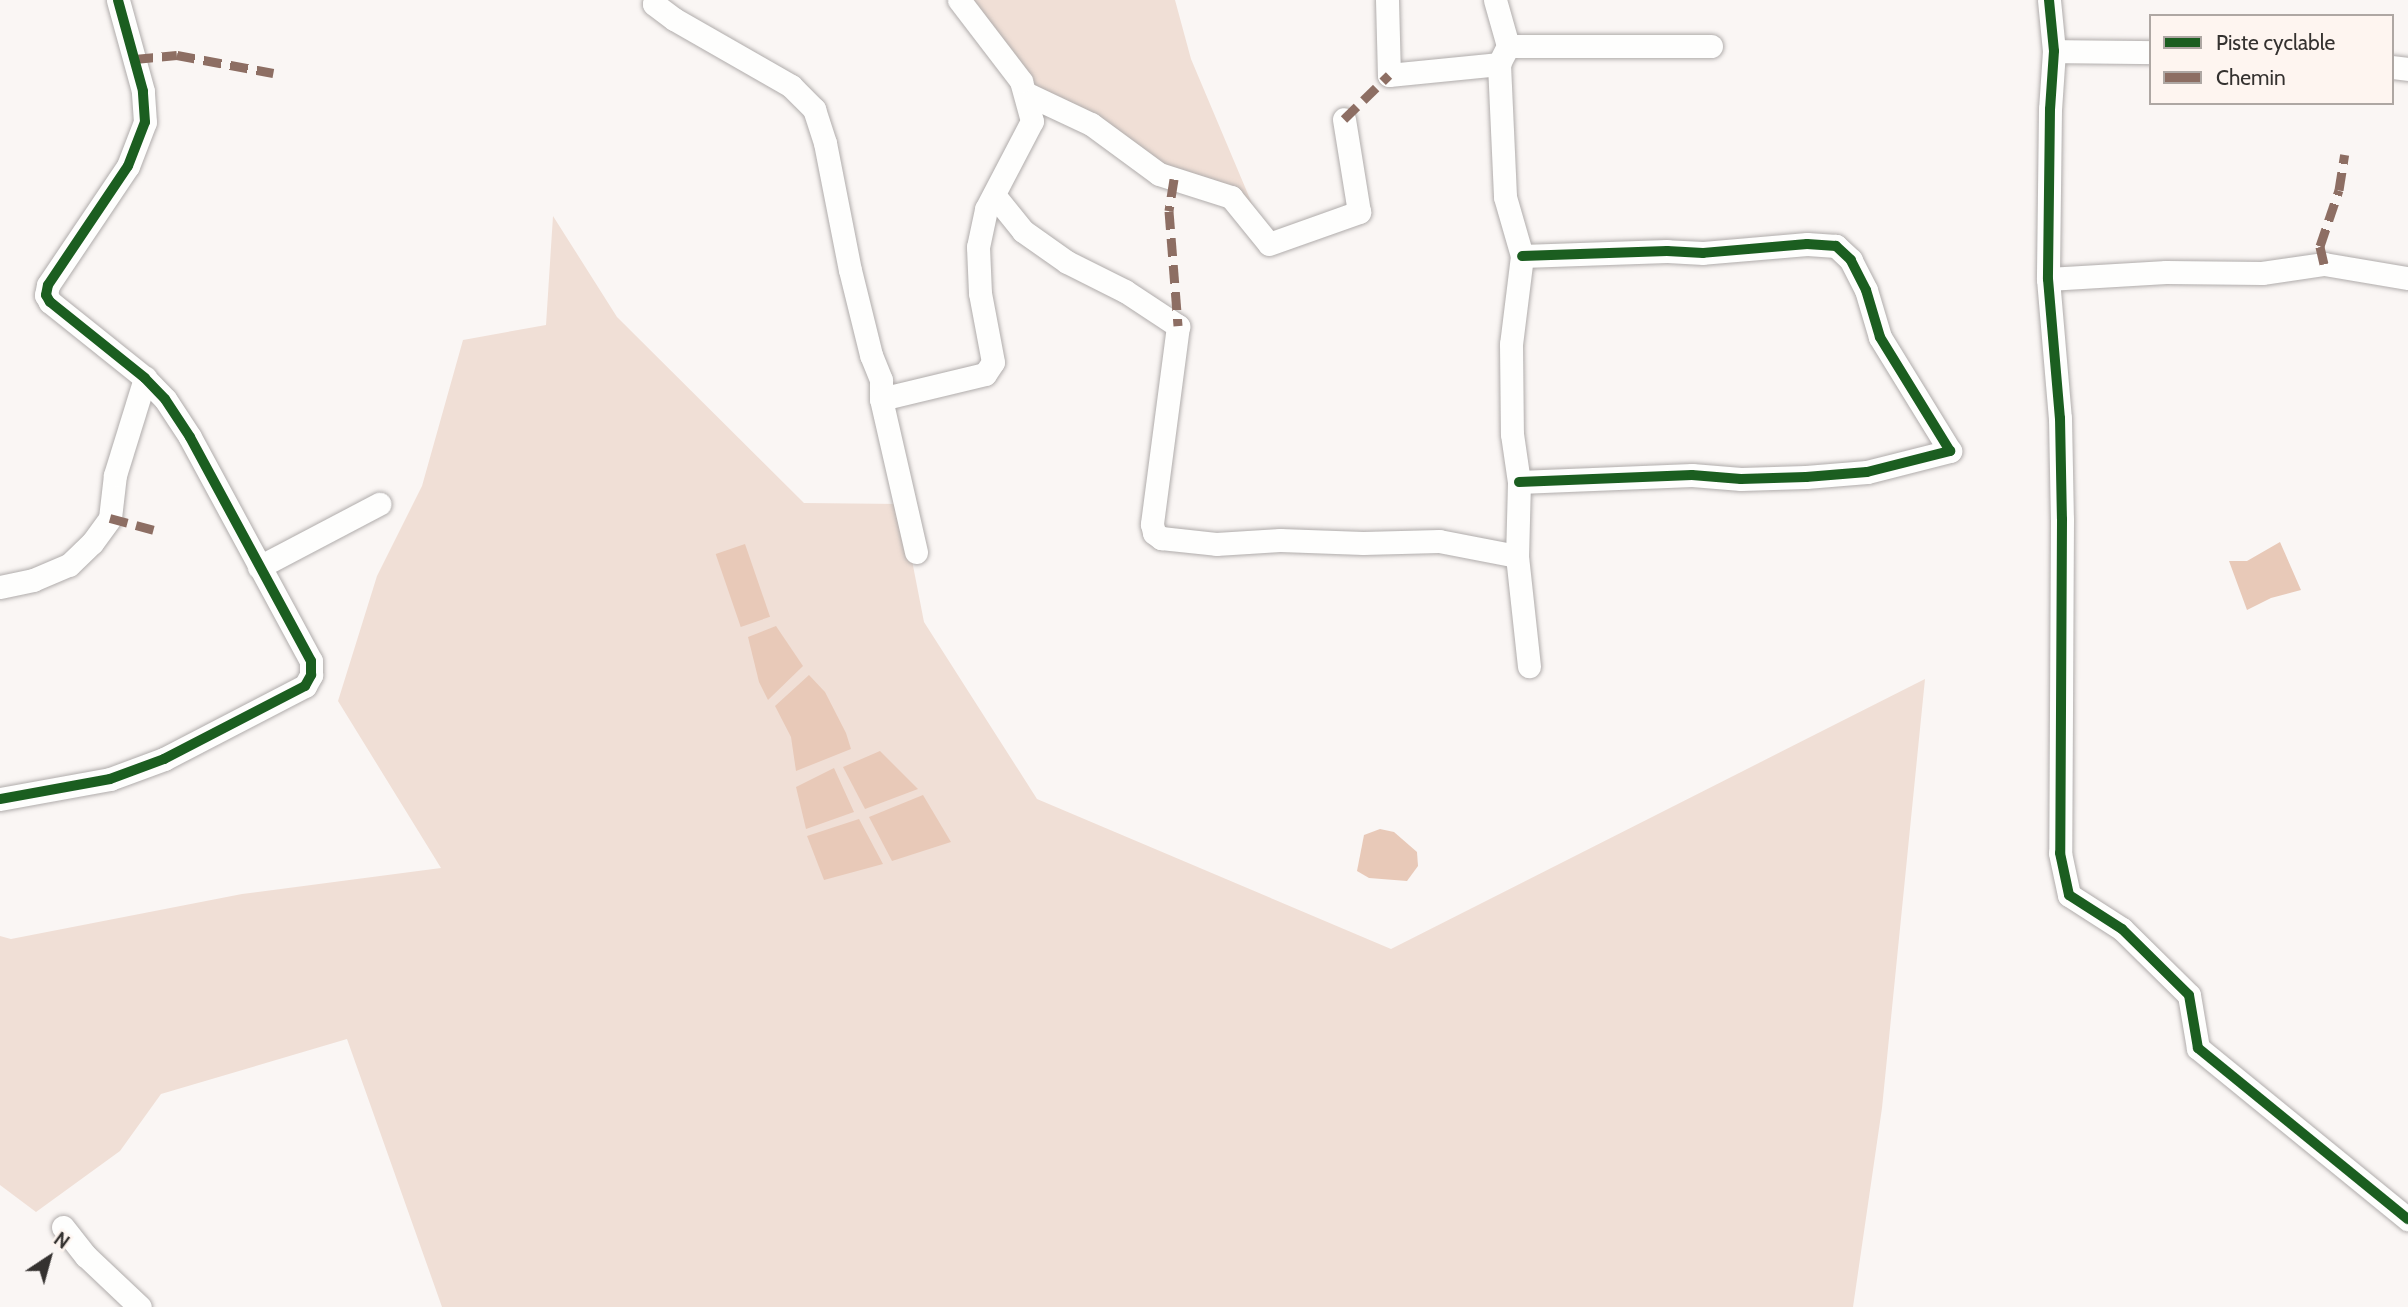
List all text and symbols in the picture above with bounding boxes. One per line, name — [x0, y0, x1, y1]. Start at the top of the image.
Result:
legend — [2149, 14, 2394, 105]
text: Piste cyclable — [2216, 30, 2335, 55]
text: Chemin — [2216, 65, 2286, 90]
north arrow — [14, 1223, 84, 1293]
text: N — [49, 1227, 74, 1254]

